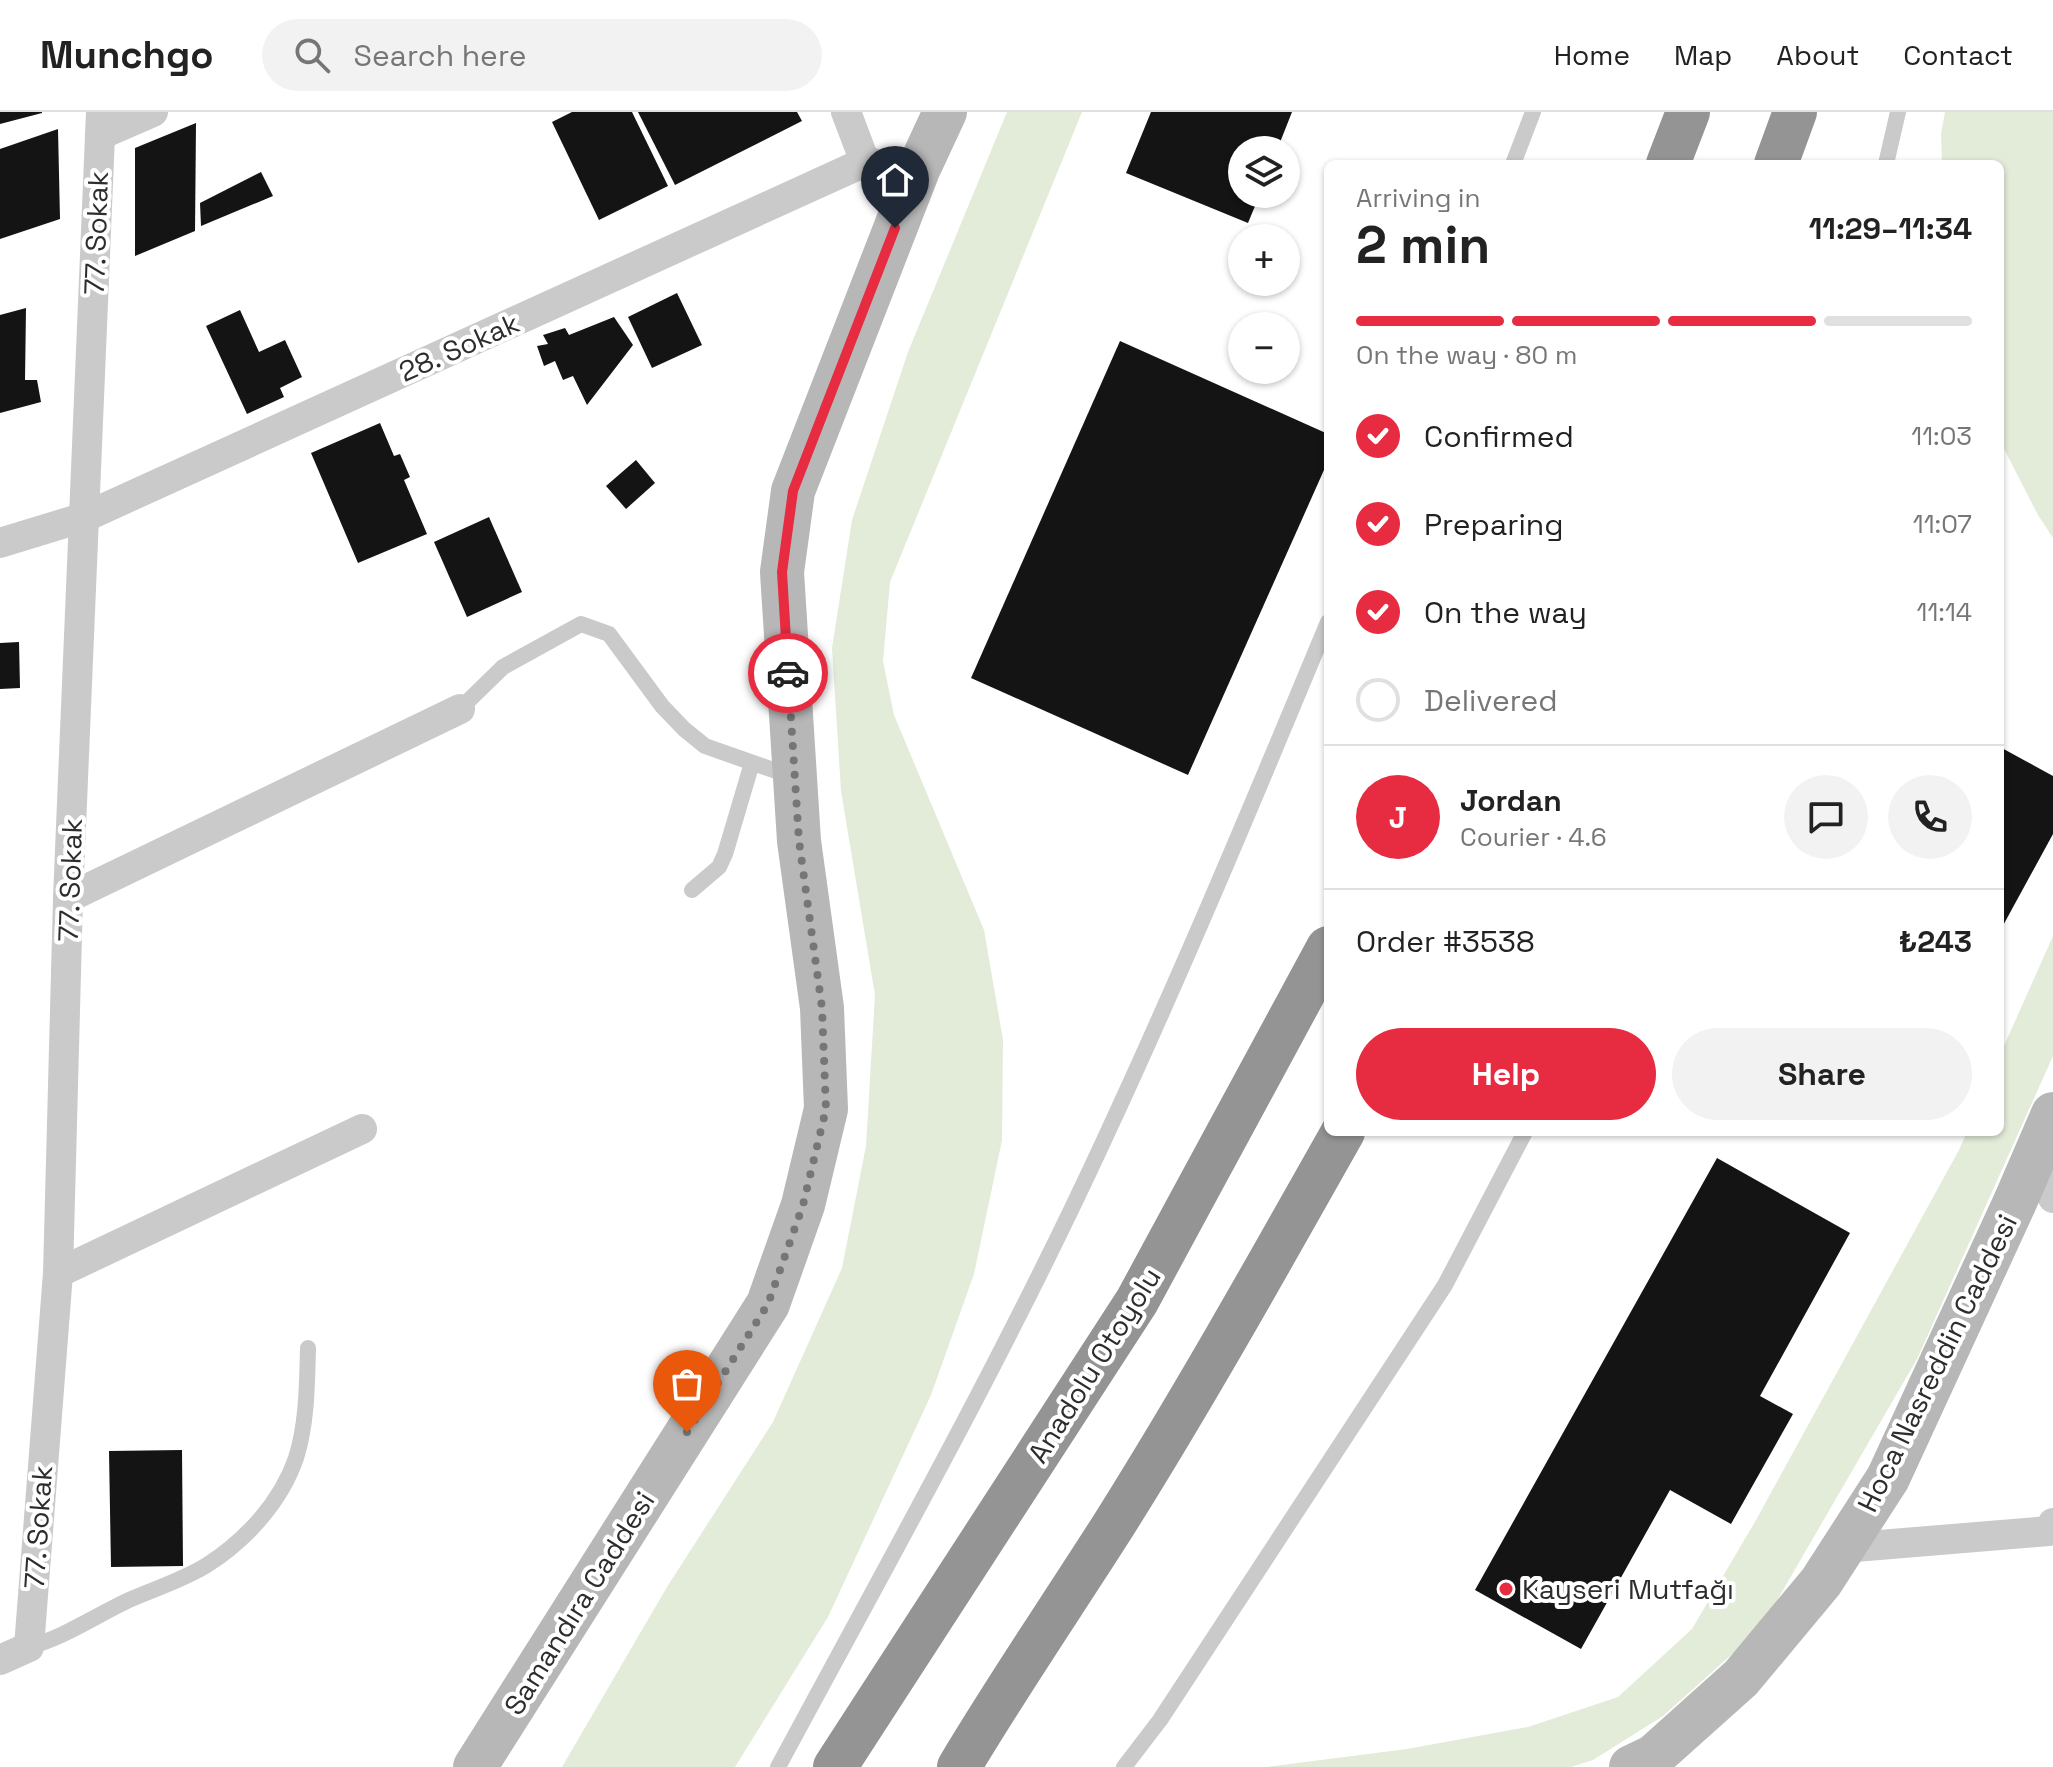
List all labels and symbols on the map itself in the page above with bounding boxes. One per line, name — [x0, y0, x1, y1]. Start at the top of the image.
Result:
pin — [861, 146, 929, 228]
street label: 77. Sokak — [76, 171, 116, 295]
street label: 28. Sokak — [393, 305, 525, 389]
courier — [748, 633, 828, 713]
street label: 77. Sokak — [50, 818, 90, 942]
street label: Hoca Nasreddin Caddesi — [1849, 1208, 2025, 1518]
street label: Anadolu Otoyolu — [1019, 1261, 1169, 1469]
pin — [653, 1350, 721, 1432]
street label: 77. Sokak — [16, 1464, 60, 1590]
street label: Samandıra Caddesi — [496, 1485, 662, 1721]
place label: Kayseri Mutfağı — [1522, 1571, 1734, 1607]
marker: Kayseri Mutfağı — [1497, 1580, 1515, 1598]

